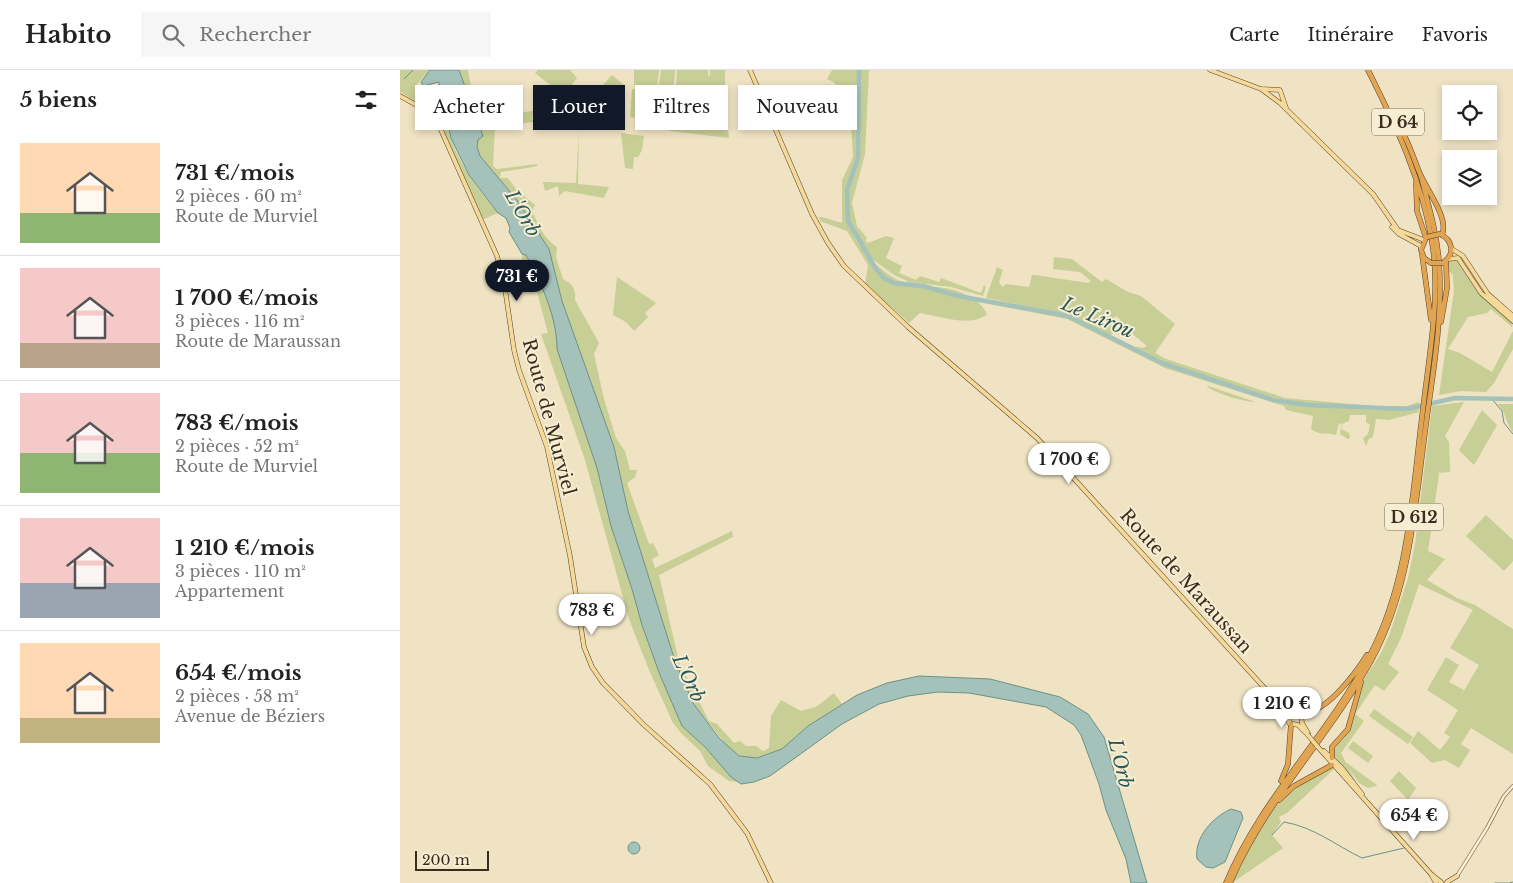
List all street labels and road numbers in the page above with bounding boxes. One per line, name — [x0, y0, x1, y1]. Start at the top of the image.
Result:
road number: D 64 — [1372, 108, 1424, 136]
street label: Route de Murviel — [518, 336, 580, 498]
street label: Route de Maraussan — [1115, 504, 1257, 658]
road number: D 612 — [1385, 504, 1443, 531]

